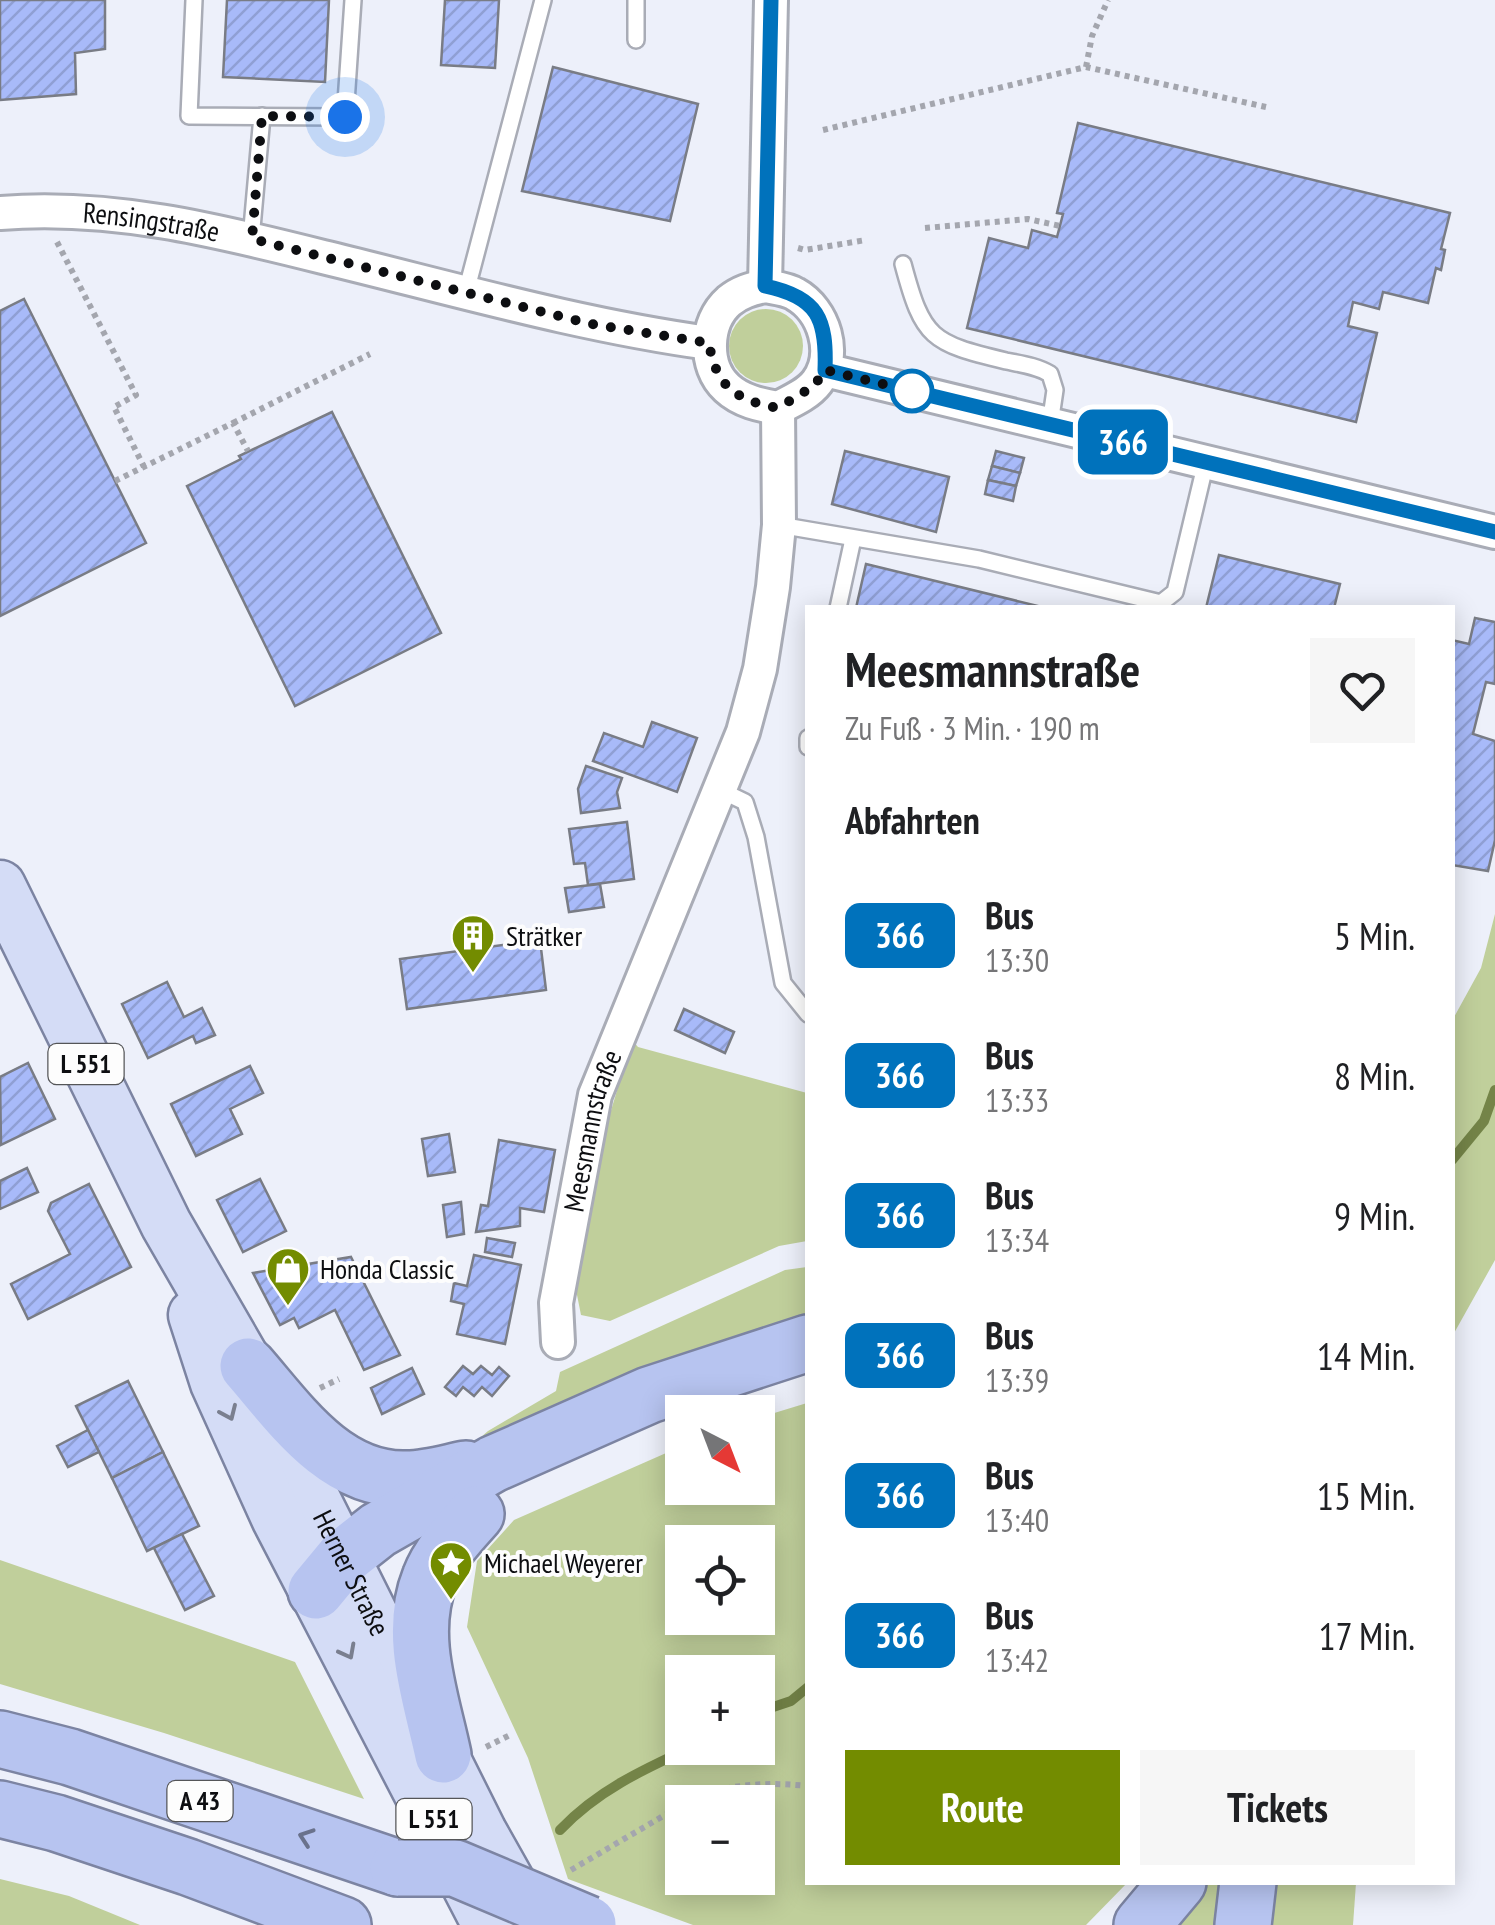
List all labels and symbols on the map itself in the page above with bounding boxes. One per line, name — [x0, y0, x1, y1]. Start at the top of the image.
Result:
your location — [320, 92, 370, 142]
street label: Rensingstraße — [82, 193, 223, 250]
unlabelled marker — [891, 370, 933, 412]
line badge: 366 — [1066, 410, 1180, 474]
building icon: Strätker — [450, 913, 496, 974]
place label: Strätker — [506, 917, 582, 954]
road number: L 551 — [48, 1044, 124, 1084]
street label: Meesmannstraße — [554, 1044, 629, 1215]
shop icon: Honda Classic — [265, 1246, 311, 1307]
place label: Honda Classic — [320, 1250, 454, 1287]
north arrow — [665, 1395, 775, 1505]
one-way arrow — [217, 1402, 237, 1420]
street label: Herner Straße — [305, 1504, 399, 1642]
place icon: Michael Weyerer — [428, 1540, 474, 1601]
place label: Michael Weyerer — [484, 1544, 643, 1581]
one-way arrow — [336, 1641, 355, 1659]
road number: A 43 — [168, 1781, 232, 1821]
road number: L 551 — [396, 1799, 472, 1839]
one-way arrow — [298, 1828, 315, 1849]

